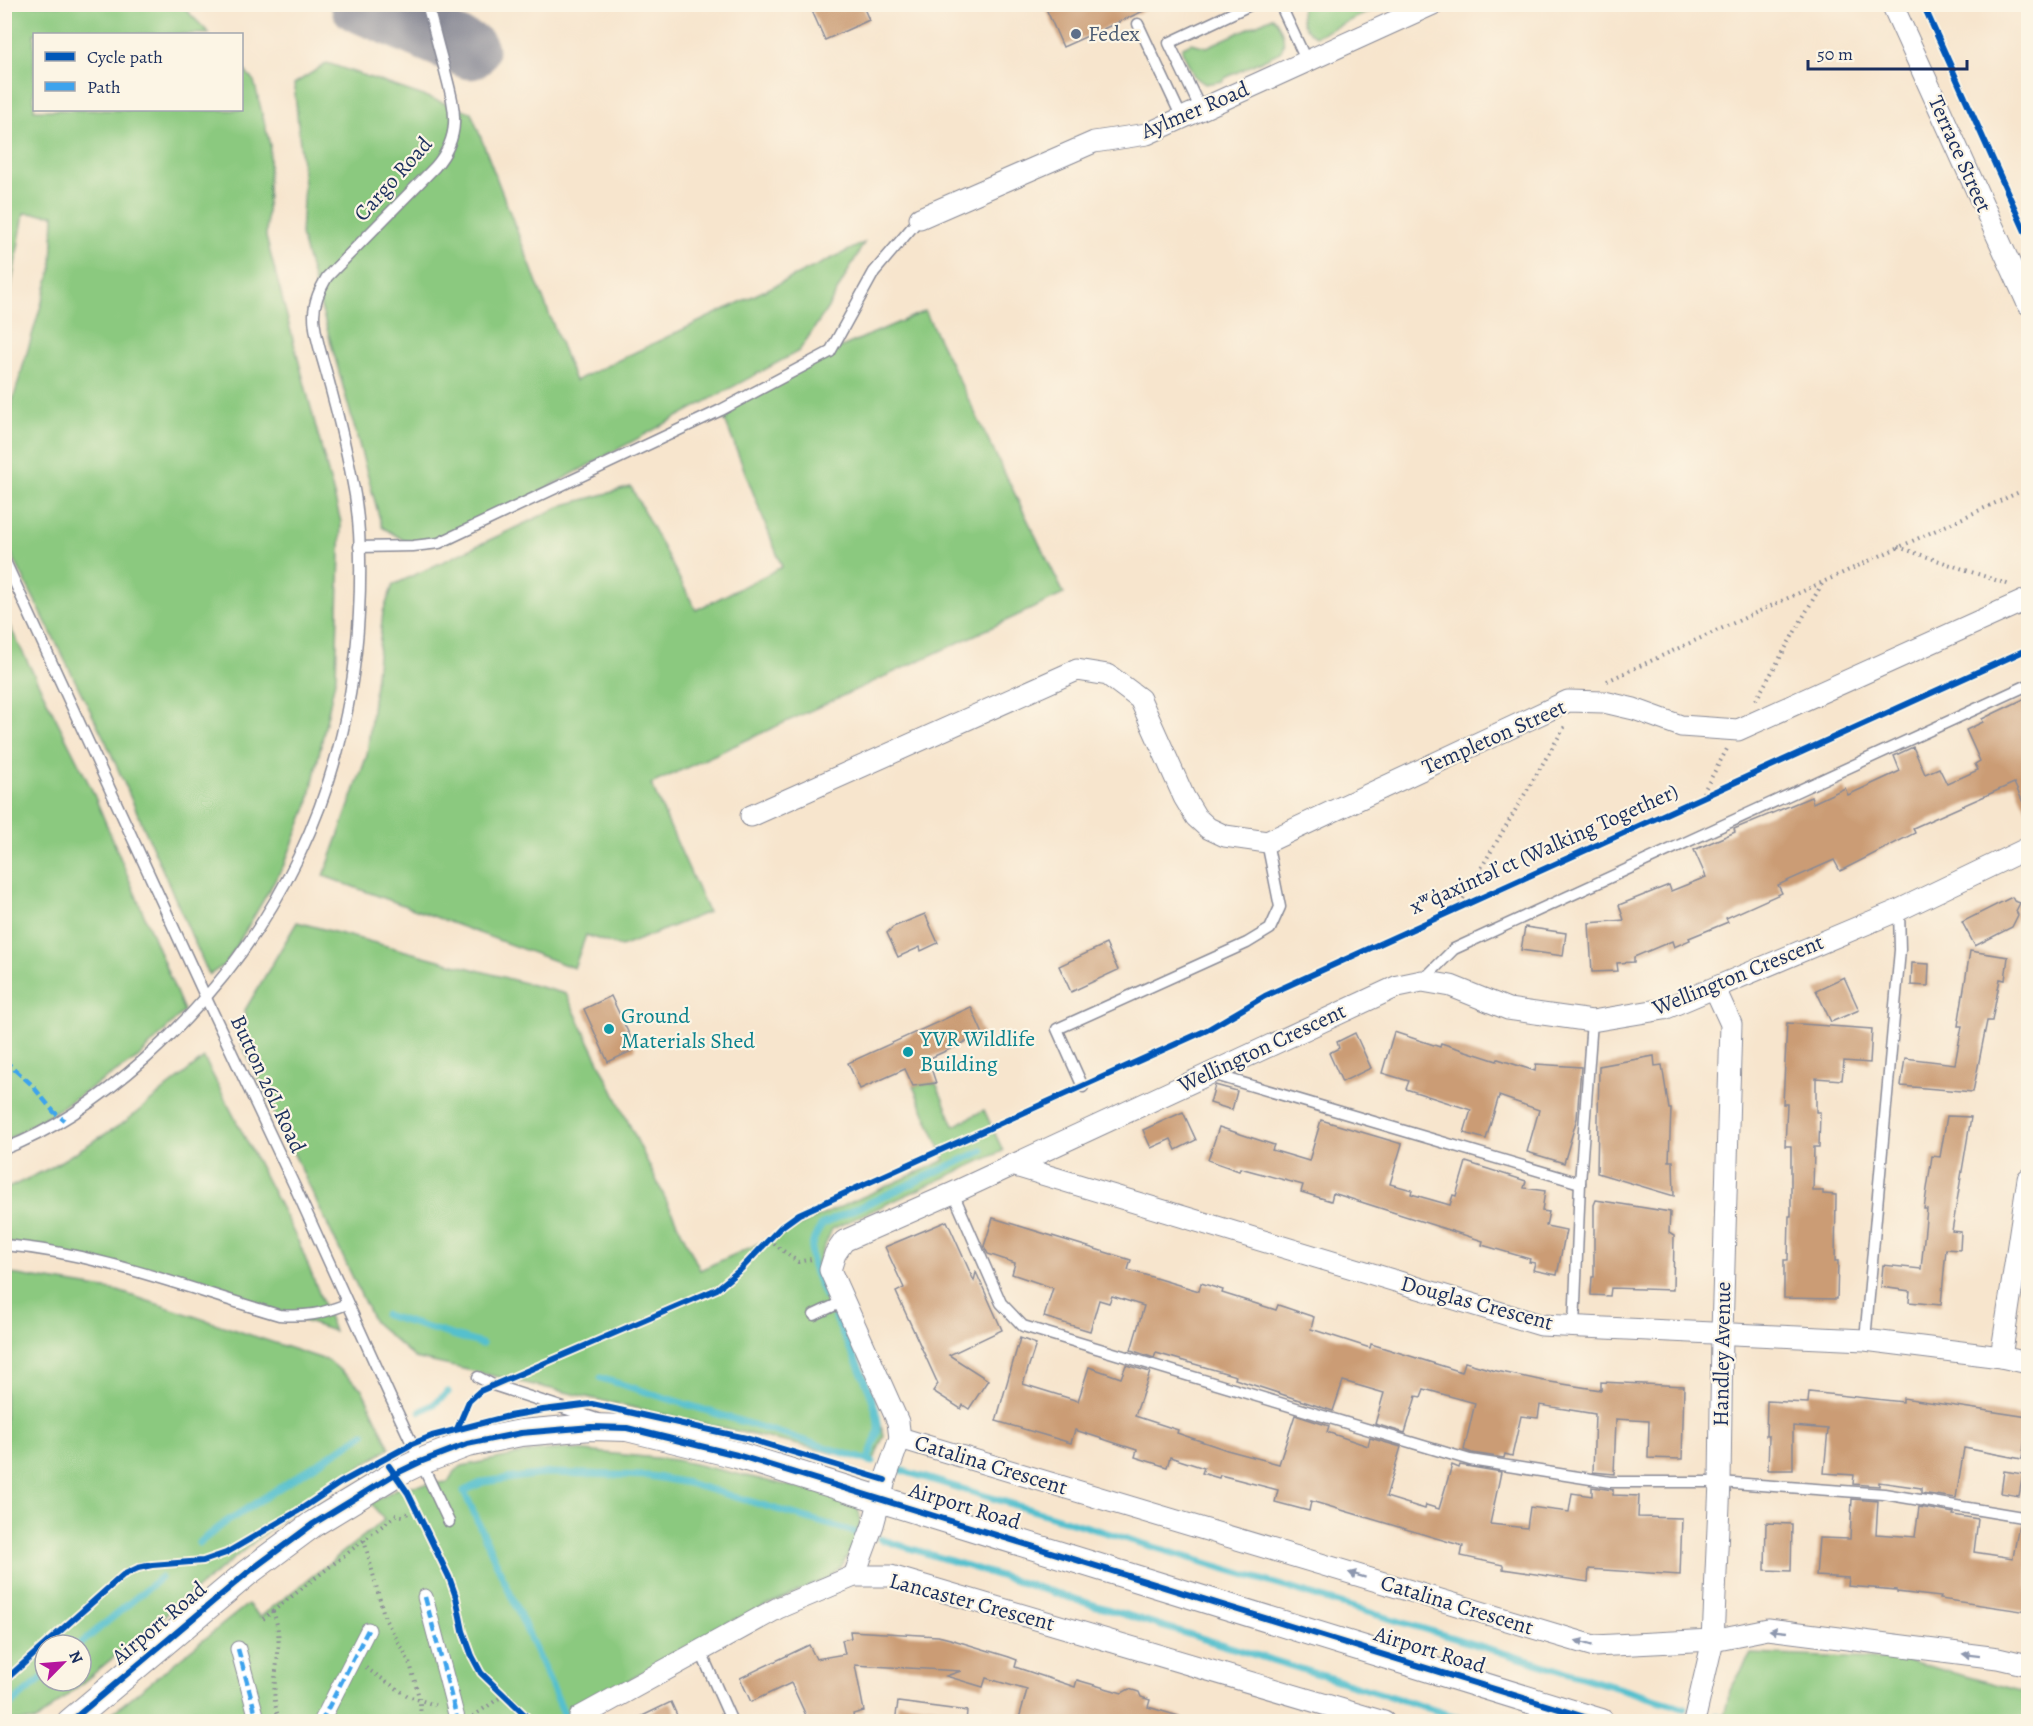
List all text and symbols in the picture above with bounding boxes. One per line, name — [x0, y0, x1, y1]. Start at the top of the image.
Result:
place label: Fedex — [1088, 19, 1140, 49]
marker: Fedex — [1069, 27, 1083, 41]
legend — [33, 33, 243, 111]
scale bar — [1808, 33, 1967, 71]
text: 50 m — [1817, 42, 1853, 66]
text: Cycle path — [87, 45, 163, 69]
street label: Aylmer Road — [1136, 74, 1254, 147]
text: Path — [87, 75, 121, 99]
street label: Terrace Street — [1921, 91, 1999, 217]
street label: Cargo Road — [347, 130, 439, 228]
street label: Templeton Street — [1417, 692, 1571, 782]
street label: xʷq̓axintəl̕ ct (Walking Together) — [1405, 776, 1683, 922]
street label: Wellington Crescent — [1647, 927, 1828, 1023]
street label: Wellington Crescent — [1172, 996, 1351, 1100]
place label: Ground Materials Shed — [621, 1001, 755, 1056]
street label: Button 26L Road — [223, 1010, 313, 1158]
marker: Ground Materials Shed — [602, 1022, 616, 1036]
place label: YVR Wildlife Building — [919, 1024, 1035, 1079]
marker: YVR Wildlife Building — [901, 1045, 915, 1059]
street label: Douglas Crescent — [1397, 1268, 1557, 1338]
street label: Handley Avenue — [1706, 1281, 1738, 1427]
street label: Catalina Crescent — [911, 1428, 1071, 1502]
street label: Airport Road — [904, 1474, 1025, 1537]
street label: Lancaster Crescent — [886, 1566, 1058, 1638]
street label: Catalina Crescent — [1377, 1568, 1537, 1642]
one-way arrow — [1348, 1570, 1366, 1579]
street label: Airport Road — [104, 1574, 213, 1672]
street label: Airport Road — [1369, 1618, 1490, 1681]
one-way arrow — [1768, 1626, 1787, 1636]
north arrow — [33, 1633, 93, 1693]
one-way arrow — [1575, 1638, 1593, 1647]
text: N — [63, 1647, 88, 1667]
one-way arrow — [1962, 1650, 1981, 1659]

